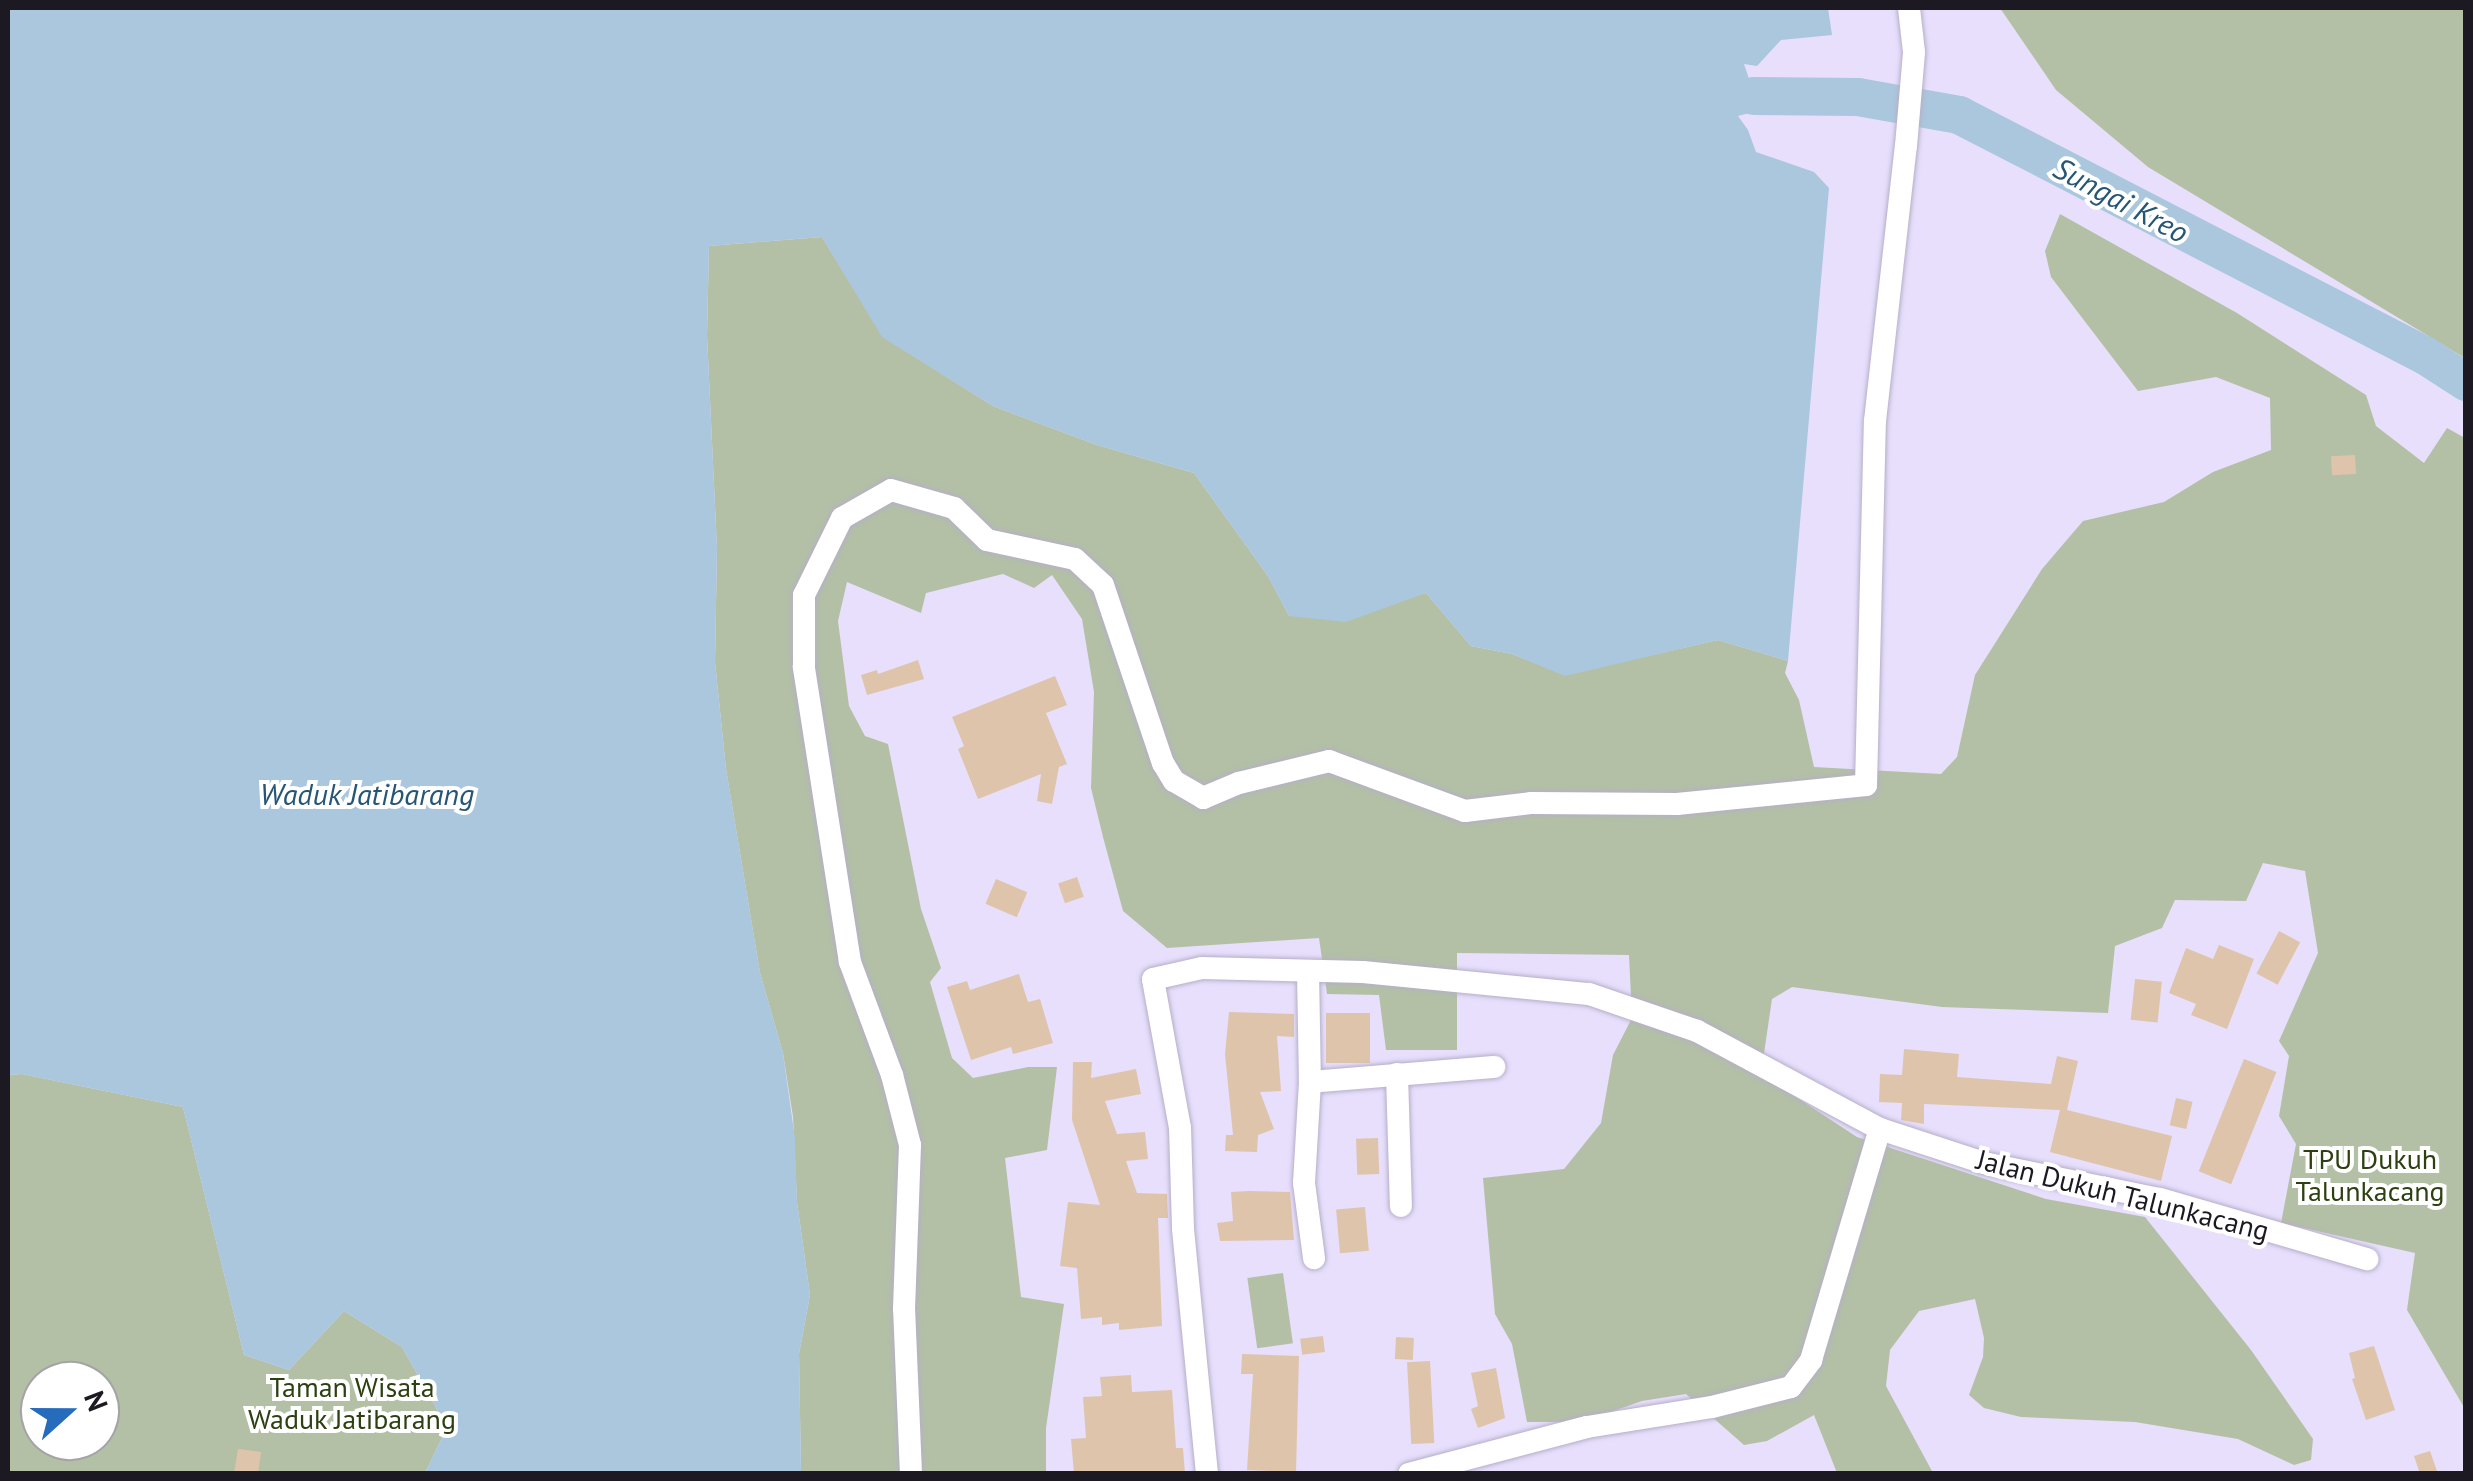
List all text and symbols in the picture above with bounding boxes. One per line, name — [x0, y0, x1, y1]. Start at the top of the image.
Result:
water label: Sungai Kreo — [2048, 150, 2194, 250]
water label: Waduk Jatibarang — [259, 776, 475, 812]
street label: Jalan Dukuh Talunkacang — [1973, 1142, 2273, 1248]
park label: TPU Dukuh Talunkacang — [2295, 1142, 2445, 1208]
north arrow — [20, 1361, 120, 1461]
park label: Taman Wisata Waduk Jatibarang — [248, 1370, 456, 1436]
text: N — [76, 1386, 117, 1416]

